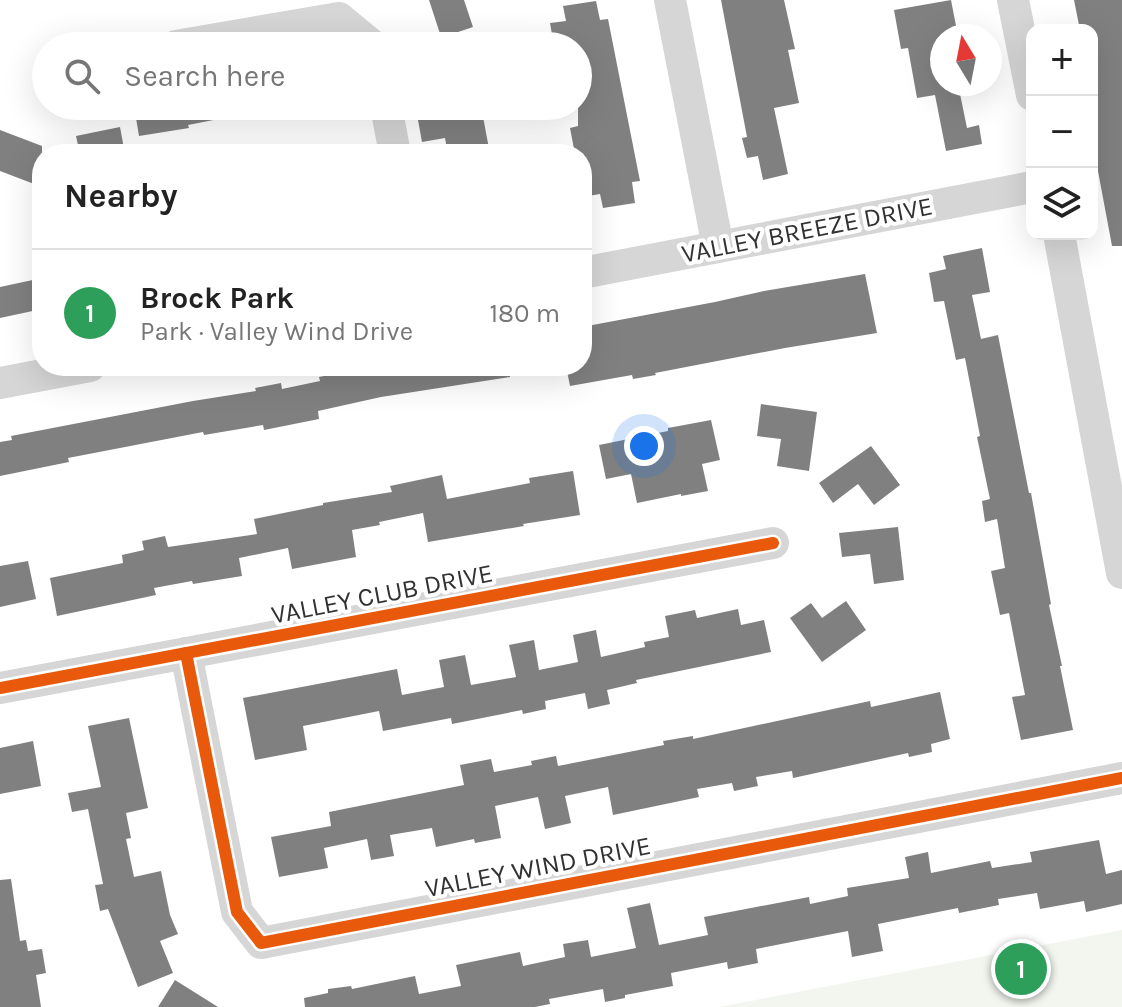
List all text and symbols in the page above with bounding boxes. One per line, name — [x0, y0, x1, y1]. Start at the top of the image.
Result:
north arrow — [930, 24, 1002, 96]
map controls — [1026, 24, 1098, 240]
button: + — [1026, 24, 1098, 96]
search box — [32, 32, 592, 120]
icon: search — [60, 54, 104, 98]
text: Search here — [124, 58, 285, 94]
button: − — [1026, 96, 1098, 168]
button: layers — [1026, 168, 1098, 240]
text: Nearby — [64, 176, 178, 216]
street label: VALLEY BREEZE DRIVE — [679, 190, 935, 270]
text: Brock Park — [140, 280, 294, 316]
text: 1 — [85, 298, 95, 329]
text: 180 m — [490, 298, 560, 329]
text: Park · Valley Wind Drive — [140, 316, 413, 347]
your location — [624, 426, 664, 466]
street label: VALLEY CLUB DRIVE — [269, 557, 495, 631]
street label: VALLEY WIND DRIVE — [422, 830, 654, 904]
pin: 1 — [995, 939, 1047, 999]

